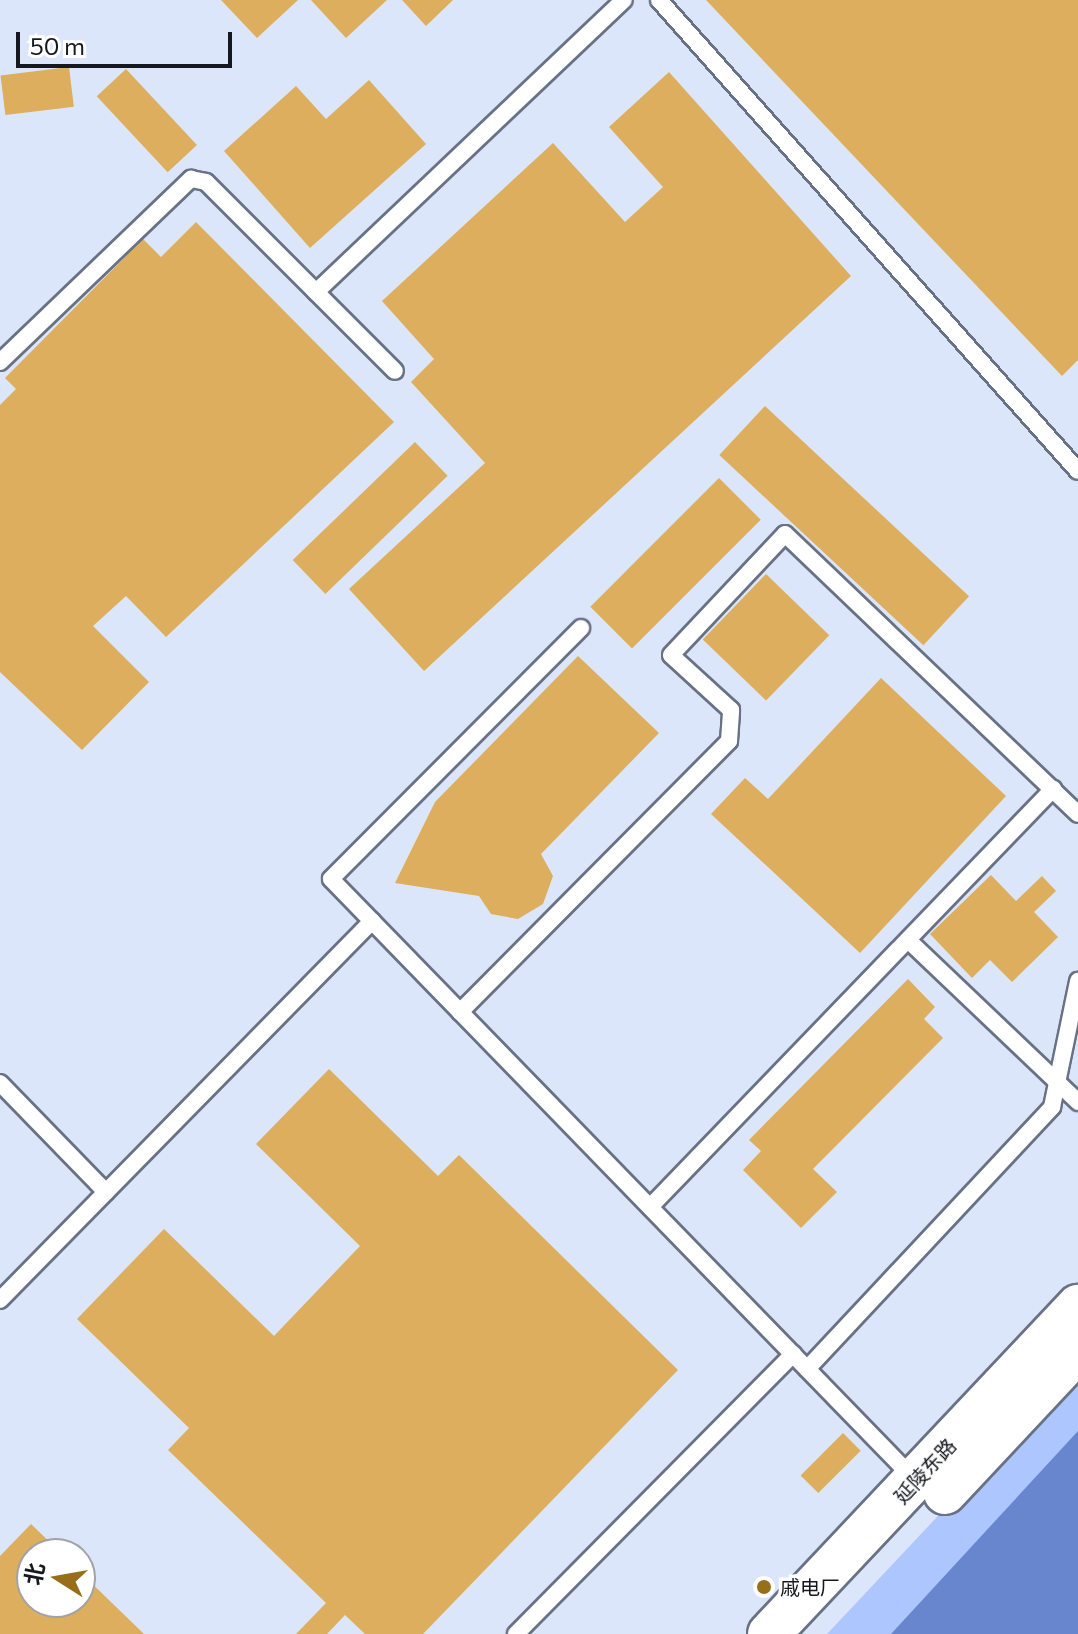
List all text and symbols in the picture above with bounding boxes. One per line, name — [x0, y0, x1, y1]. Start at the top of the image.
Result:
scale bar — [20, 16, 236, 66]
text: 50 m — [30, 31, 85, 60]
street label: 延陵东路 — [889, 1434, 961, 1508]
north arrow — [16, 1538, 96, 1618]
text: 北 — [19, 1560, 49, 1587]
place label: 戚电厂 — [780, 1575, 840, 1599]
marker: 戚电厂 — [755, 1578, 773, 1596]

